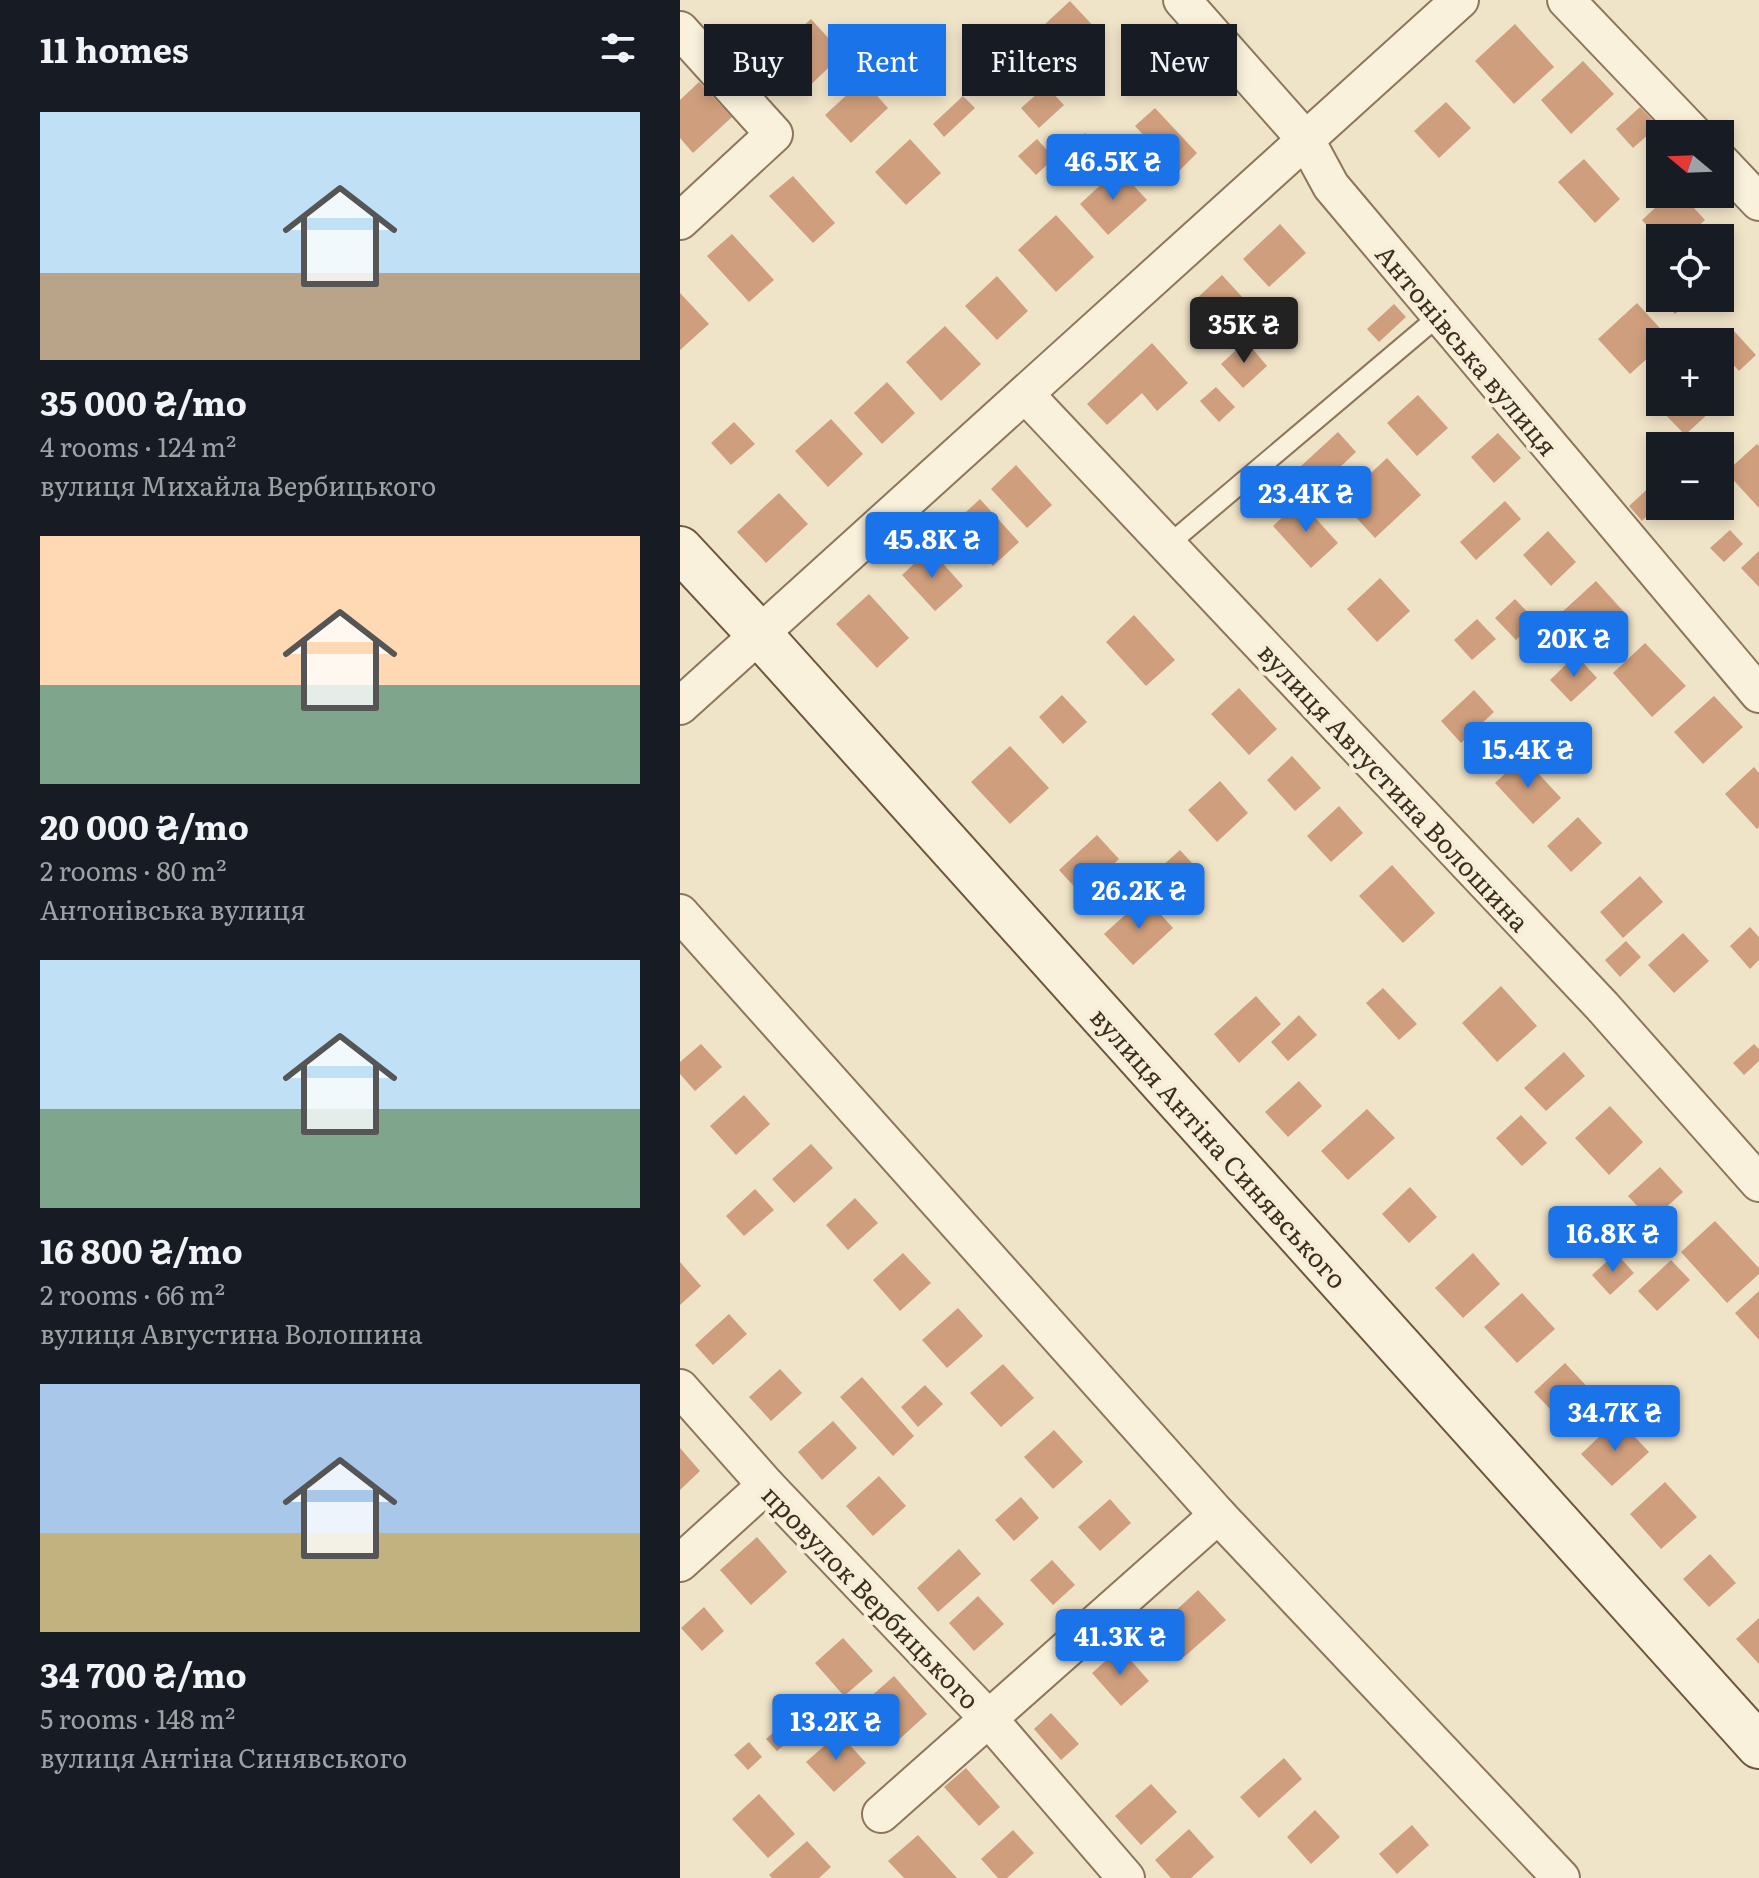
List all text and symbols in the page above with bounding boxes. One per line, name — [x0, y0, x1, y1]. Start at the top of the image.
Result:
text: 11 homes — [40, 23, 189, 73]
chip: Buy — [704, 24, 812, 96]
chip: Rent — [828, 24, 946, 96]
chip: Filters — [962, 24, 1105, 96]
chip: New — [1121, 24, 1237, 96]
icon: filters — [596, 26, 640, 70]
north arrow — [1646, 120, 1734, 208]
map controls — [1646, 120, 1734, 520]
pin: 46.5K ₴ — [1039, 134, 1187, 202]
text: 46.5K ₴ — [1064, 140, 1162, 179]
icon: home — [268, 164, 412, 308]
button: locate — [1646, 224, 1734, 312]
street label: Антонівська вулиця — [1368, 235, 1568, 463]
pin: 35K ₴ — [1188, 297, 1300, 365]
text: 35K ₴ — [1208, 303, 1280, 342]
button: + — [1646, 328, 1734, 416]
text: 35 000 ₴/mo — [40, 376, 247, 426]
text: 4 rooms · 124 m² — [40, 426, 236, 465]
button: − — [1646, 432, 1734, 520]
text: вулиця Михайла Вербицького — [40, 465, 436, 504]
pin: 23.4K ₴ — [1232, 466, 1380, 534]
text: 23.4K ₴ — [1258, 472, 1354, 511]
pin: 45.8K ₴ — [858, 512, 1006, 580]
text: 45.8K ₴ — [883, 518, 981, 557]
icon: home — [268, 588, 412, 732]
pin: 20K ₴ — [1518, 611, 1630, 679]
text: 20K ₴ — [1537, 617, 1611, 656]
street label: вулиця Августина Волошина — [1250, 633, 1540, 939]
pin: 15.4K ₴ — [1454, 722, 1602, 790]
text: 15.4K ₴ — [1482, 728, 1574, 767]
text: 20 000 ₴/mo — [40, 800, 249, 850]
text: 2 rooms · 80 m² — [40, 850, 227, 889]
pin: 26.2K ₴ — [1065, 863, 1213, 931]
text: 26.2K ₴ — [1091, 869, 1187, 908]
text: Антонівська вулиця — [40, 889, 306, 928]
street label: вулиця Антіна Синявського — [1083, 997, 1357, 1297]
icon: home — [268, 1012, 412, 1156]
pin: 16.8K ₴ — [1539, 1206, 1687, 1274]
text: 16.8K ₴ — [1566, 1212, 1660, 1251]
text: 16 800 ₴/mo — [40, 1224, 243, 1274]
text: 2 rooms · 66 m² — [40, 1274, 225, 1313]
text: вулиця Августина Волошина — [40, 1313, 423, 1352]
pin: 34.7K ₴ — [1541, 1385, 1689, 1453]
text: 34.7K ₴ — [1568, 1391, 1662, 1430]
icon: home — [268, 1436, 412, 1580]
street label: провулок Вербицького — [754, 1475, 990, 1717]
pin: 41.3K ₴ — [1046, 1609, 1194, 1677]
text: 41.3K ₴ — [1074, 1615, 1166, 1654]
text: 34 700 ₴/mo — [40, 1648, 247, 1698]
pin: 13.2K ₴ — [762, 1694, 910, 1762]
text: 5 rooms · 148 m² — [40, 1698, 235, 1737]
text: 13.2K ₴ — [790, 1700, 882, 1739]
text: вулиця Антіна Синявського — [40, 1737, 407, 1776]

